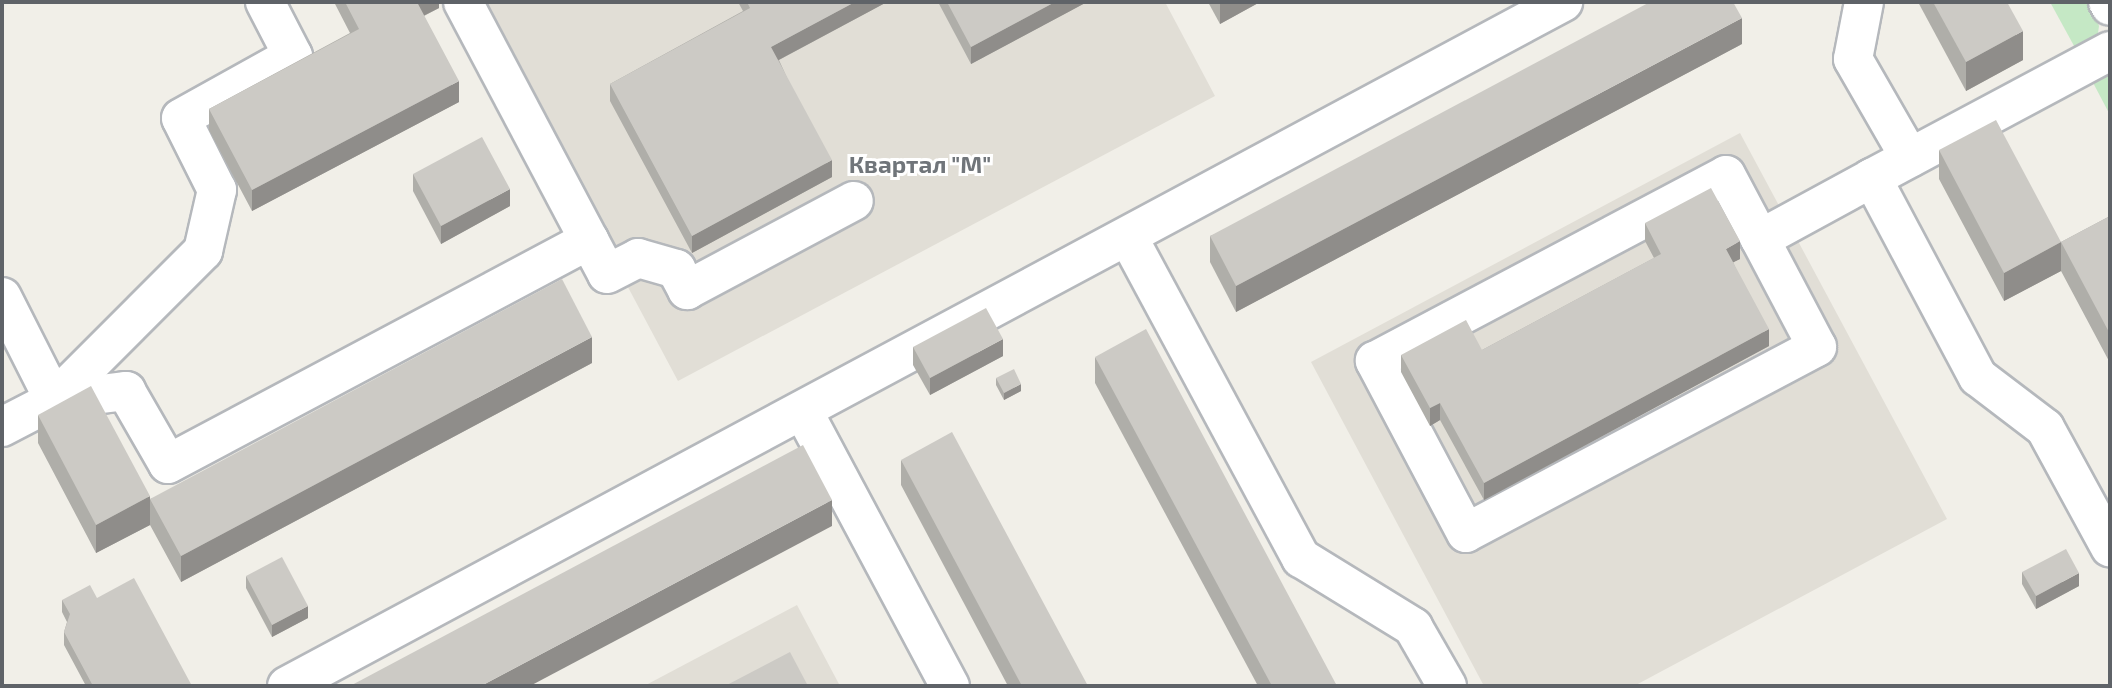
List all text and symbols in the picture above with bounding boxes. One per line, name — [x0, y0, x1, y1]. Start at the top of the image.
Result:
district label: Квартал "М" — [849, 150, 991, 178]

